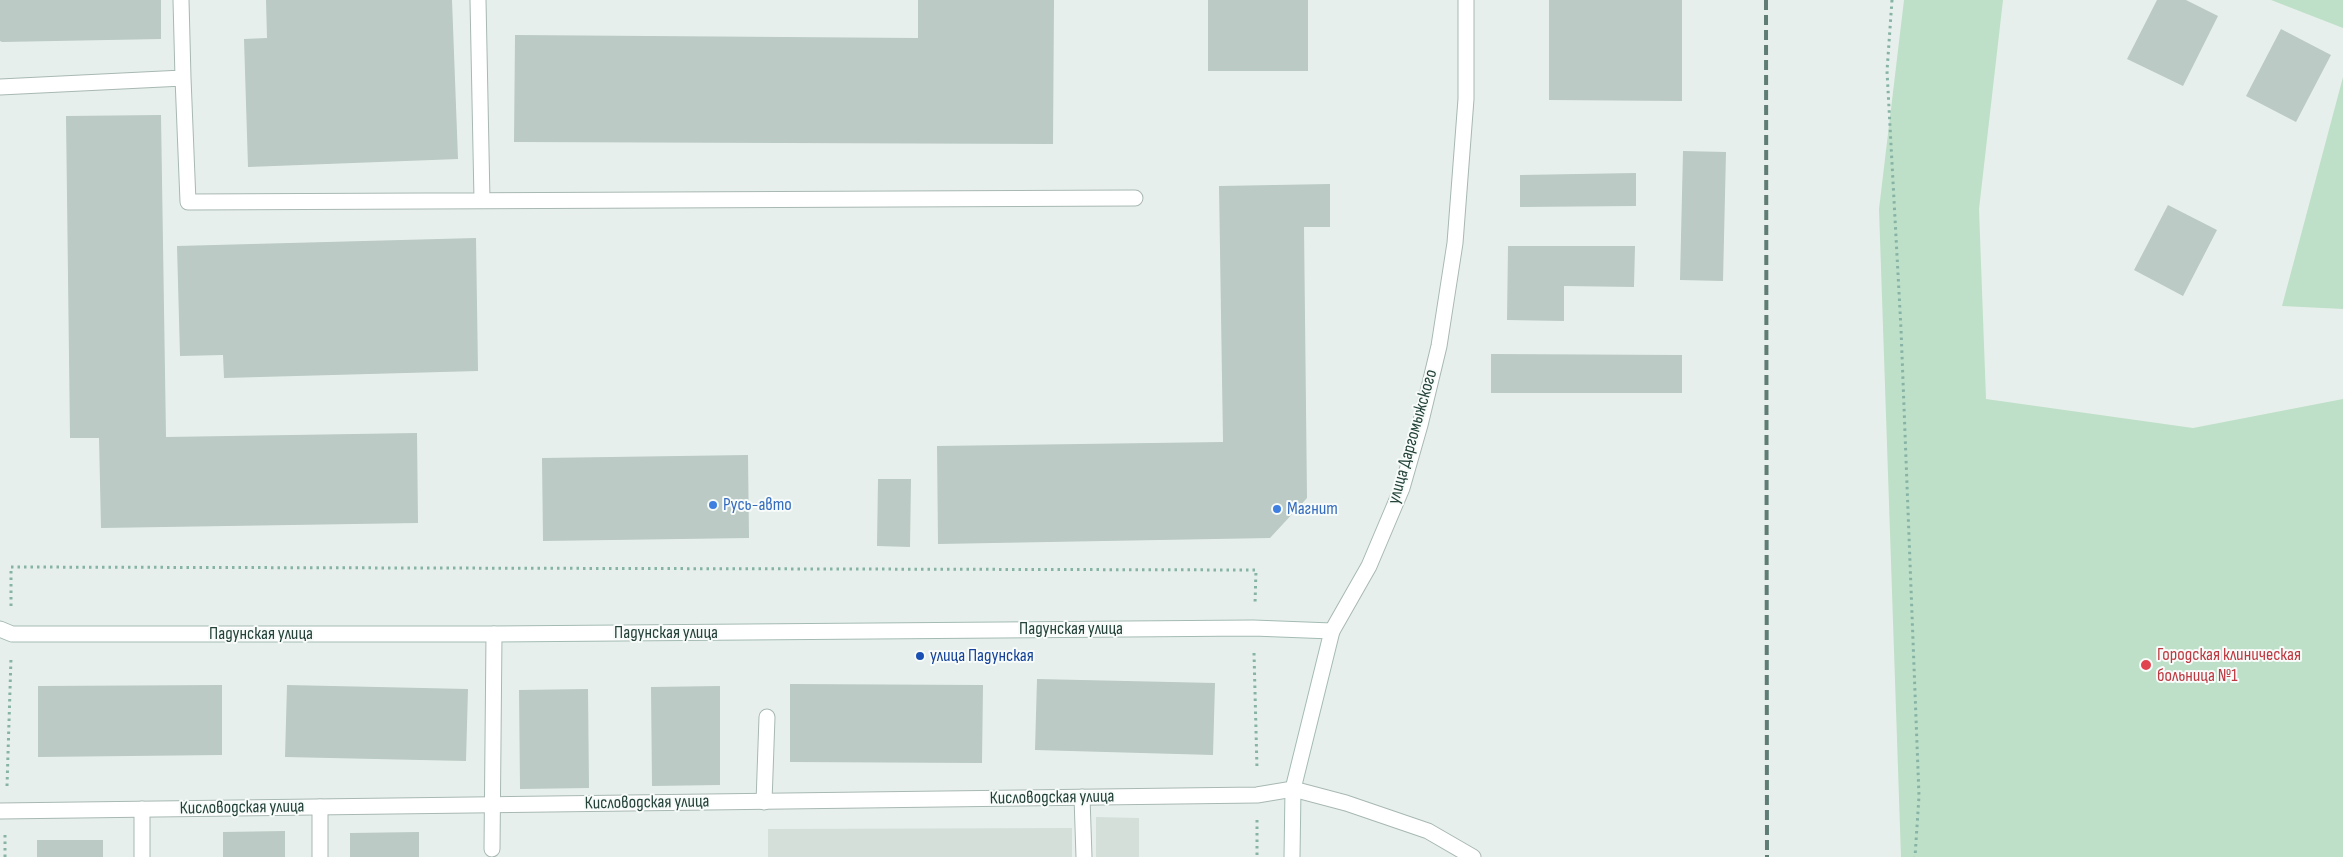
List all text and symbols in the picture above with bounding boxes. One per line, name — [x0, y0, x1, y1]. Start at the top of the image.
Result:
street label: улица Даргомыжского — [1383, 367, 1443, 507]
place label: Русь-авто — [723, 494, 792, 516]
place label: Магнит — [1287, 498, 1338, 520]
marker: Русь-авто — [707, 499, 719, 511]
marker: Магнит — [1271, 503, 1283, 515]
street label: Падунская улица — [1019, 618, 1123, 640]
street label: Падунская улица — [614, 622, 718, 644]
street label: Падунская улица — [209, 623, 313, 645]
place label: Городская клиническая больница №1 — [2157, 644, 2301, 686]
place label: улица Падунская — [930, 645, 1034, 667]
marker: улица Падунская — [914, 650, 926, 662]
marker: Городская клиническая больница №1 — [2139, 658, 2153, 672]
street label: Кисловодская улица — [989, 786, 1115, 810]
street label: Кисловодская улица — [584, 791, 710, 815]
street label: Кисловодская улица — [179, 796, 305, 820]

